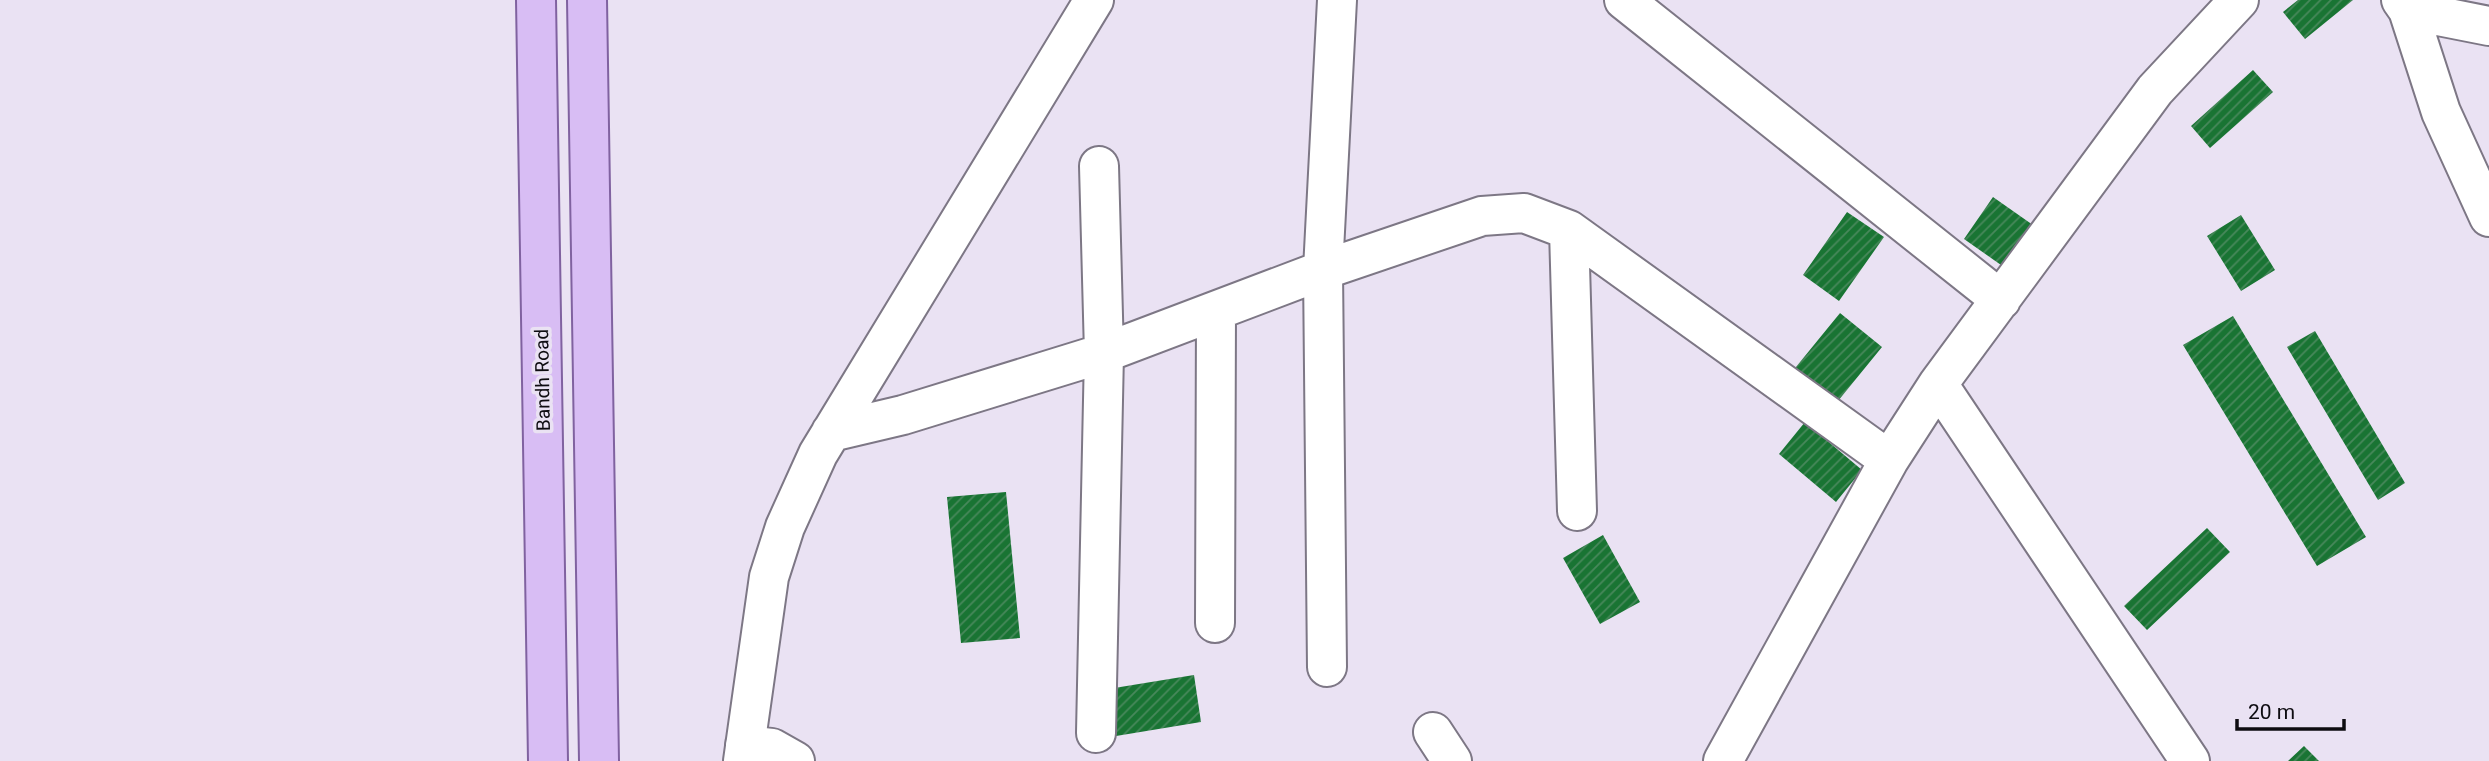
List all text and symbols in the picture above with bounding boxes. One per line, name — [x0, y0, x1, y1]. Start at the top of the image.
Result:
street label: Bandh Road — [530, 329, 555, 431]
scale bar — [2237, 688, 2344, 732]
text: 20 m — [2248, 700, 2295, 724]

